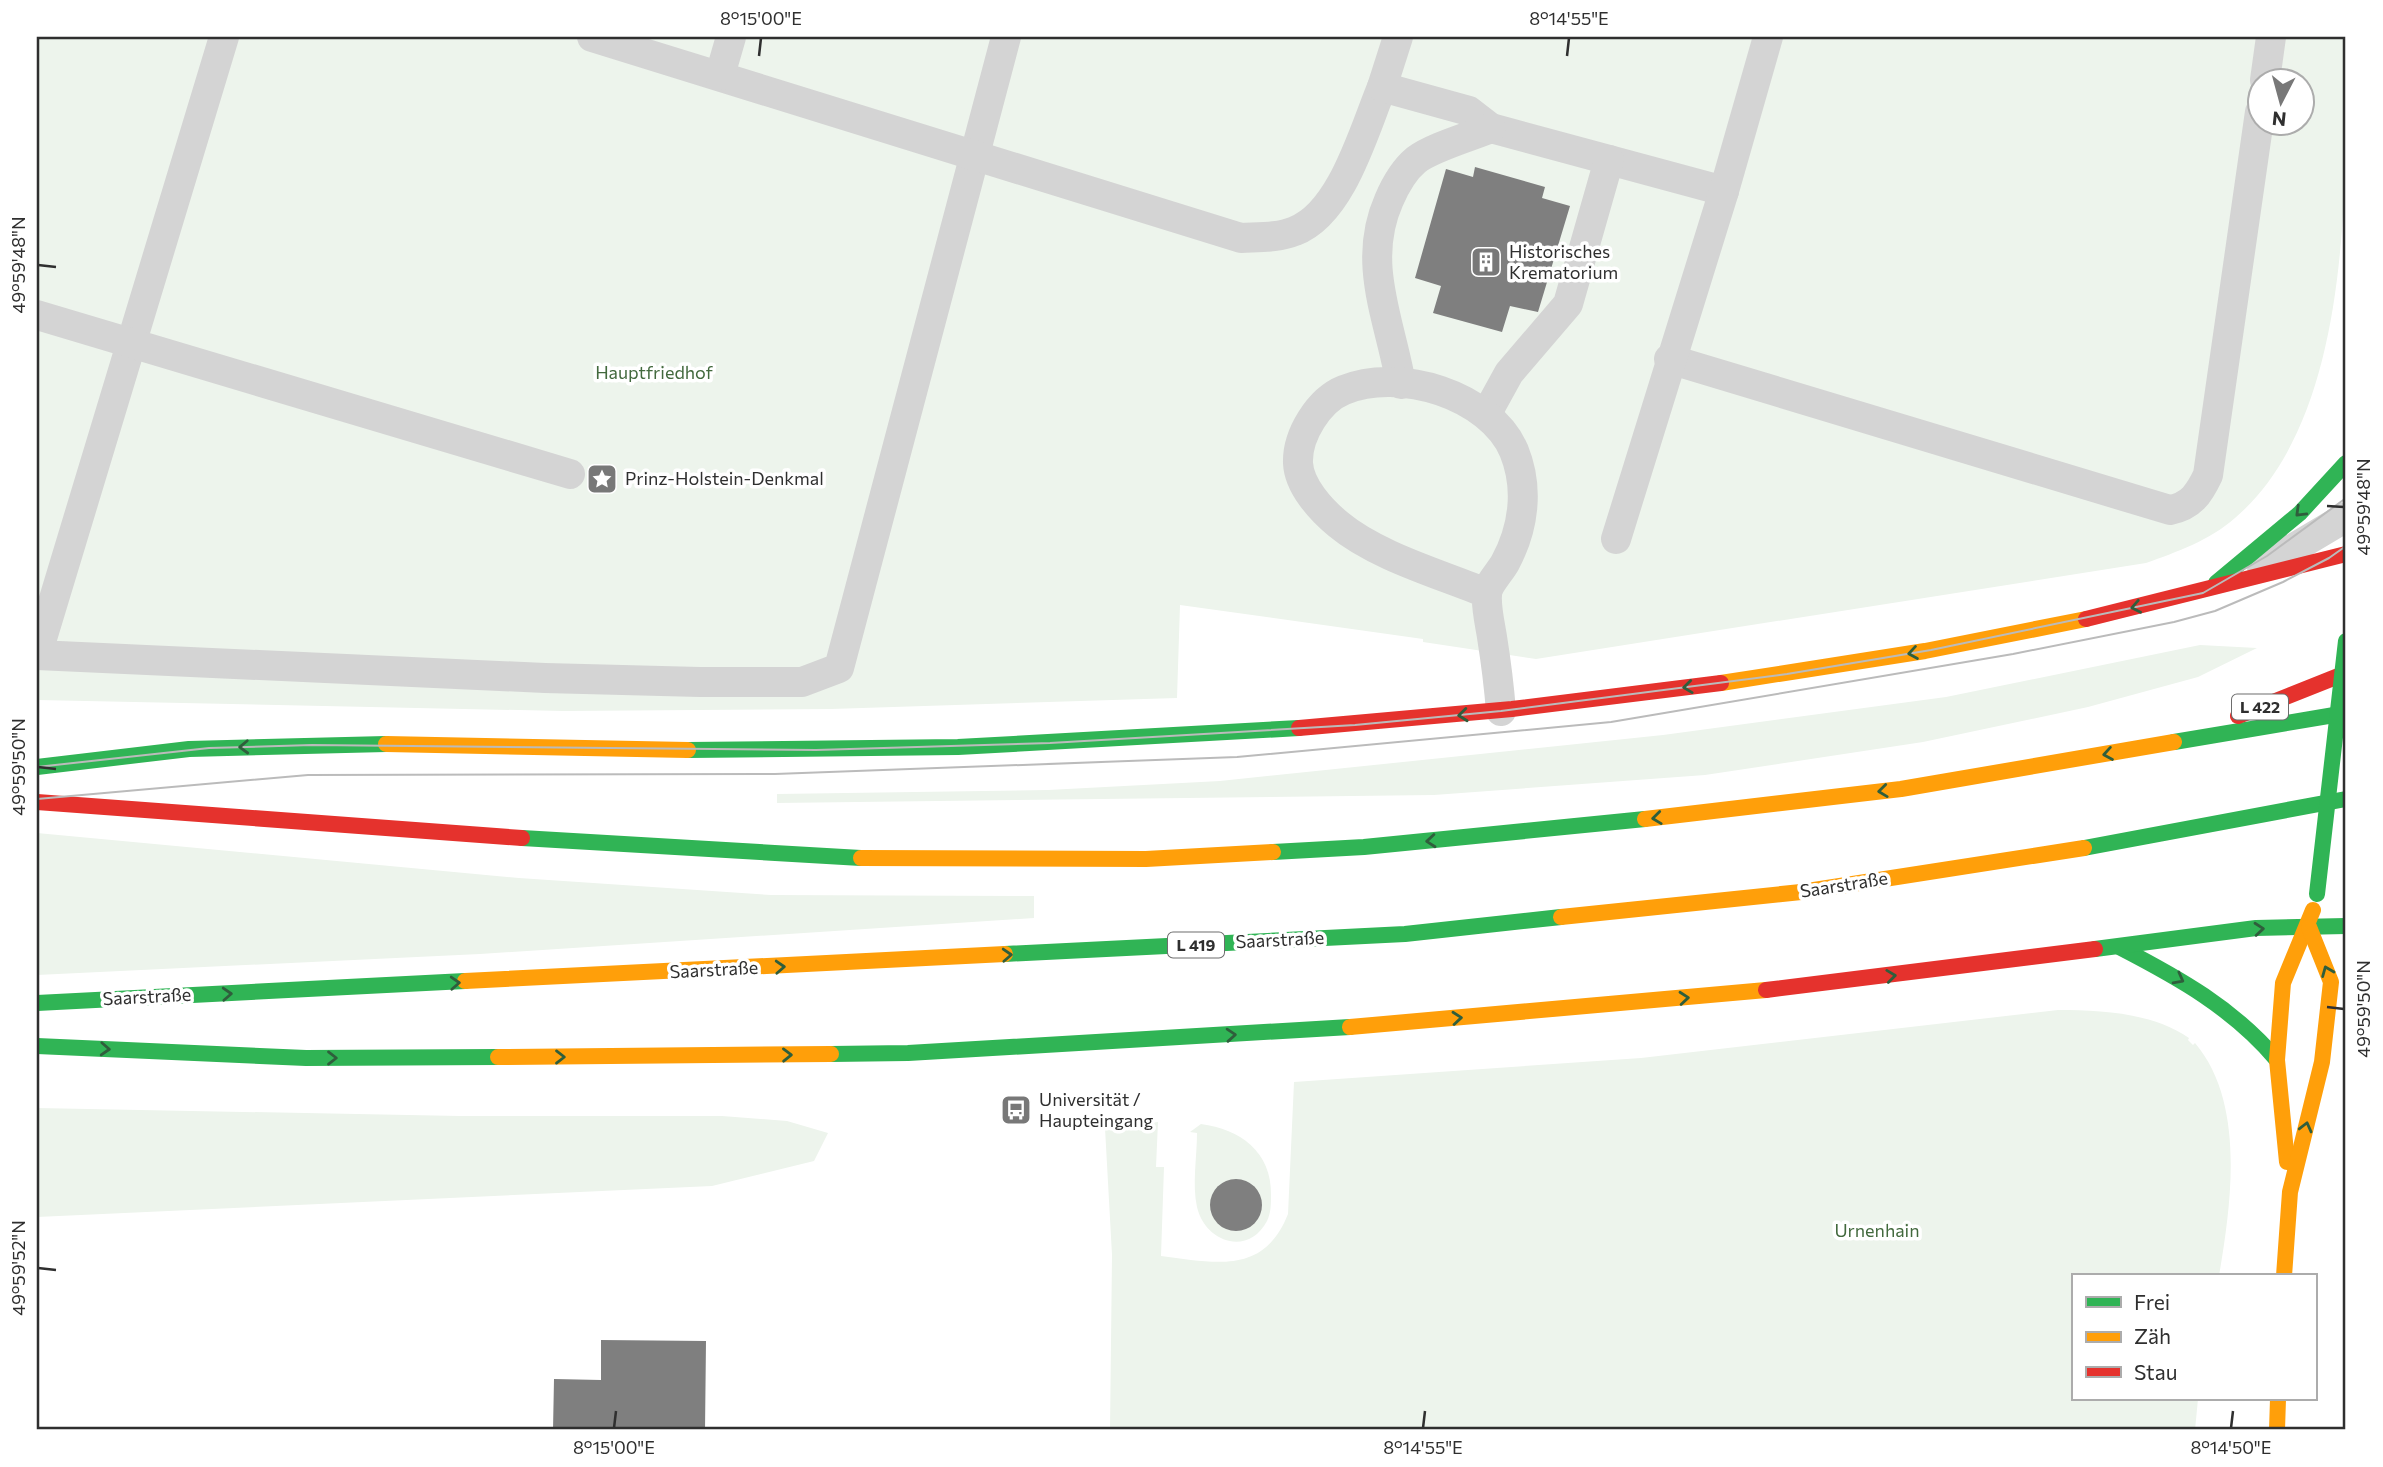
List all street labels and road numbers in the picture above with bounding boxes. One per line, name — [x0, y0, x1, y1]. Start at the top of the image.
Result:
road number: L 422 — [2232, 694, 2288, 720]
street label: Saarstraße — [1798, 866, 1889, 902]
street label: Saarstraße — [1235, 926, 1325, 952]
road number: L 419 — [1168, 932, 1224, 958]
street label: Saarstraße — [669, 956, 759, 982]
street label: Saarstraße — [102, 983, 192, 1009]

